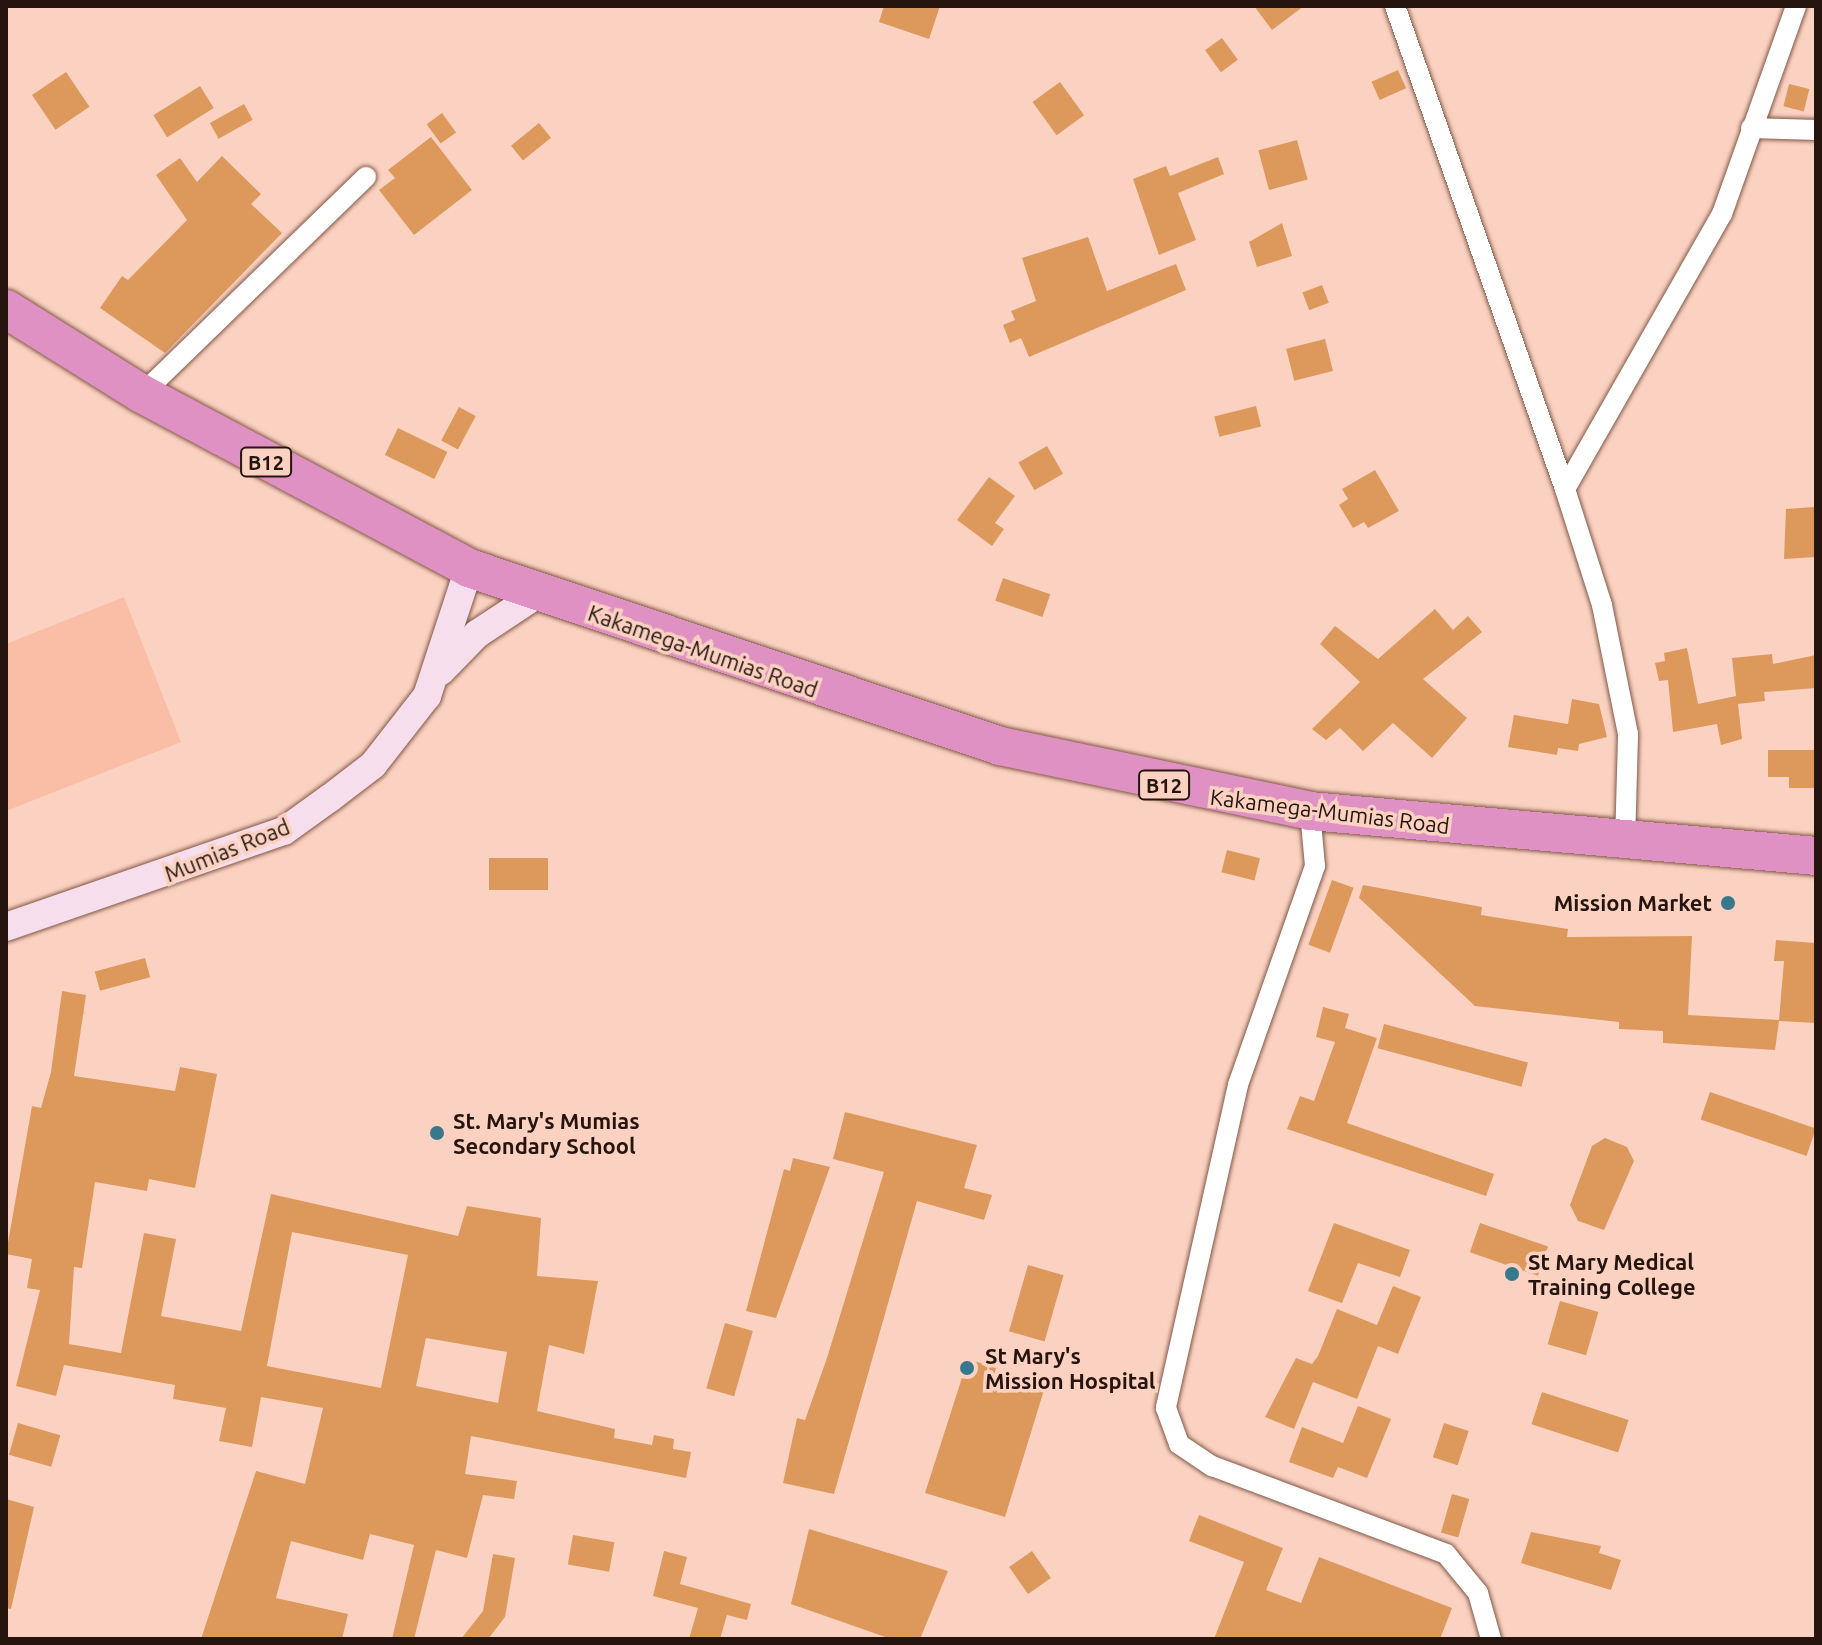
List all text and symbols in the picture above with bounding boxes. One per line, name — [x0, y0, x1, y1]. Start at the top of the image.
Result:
road number: B12 — [240, 446, 292, 478]
street label: Kakamega-Mumias Road — [585, 599, 821, 703]
road number: B12 — [1138, 769, 1190, 801]
street label: Kakamega-Mumias Road — [1209, 783, 1451, 839]
street label: Mumias Road — [161, 813, 293, 887]
place label: Mission Market — [1554, 890, 1712, 916]
marker: Mission Market — [1719, 894, 1737, 912]
place label: St. Mary's Mumias Secondary School — [453, 1107, 640, 1158]
marker: St. Mary's Mumias Secondary School — [428, 1124, 446, 1142]
place label: St Mary Medical Training College — [1528, 1248, 1696, 1300]
marker: St Mary Medical Training College — [1503, 1265, 1521, 1283]
place label: St Mary's Mission Hospital — [985, 1342, 1156, 1394]
marker: St Mary's Mission Hospital — [956, 1357, 978, 1379]

